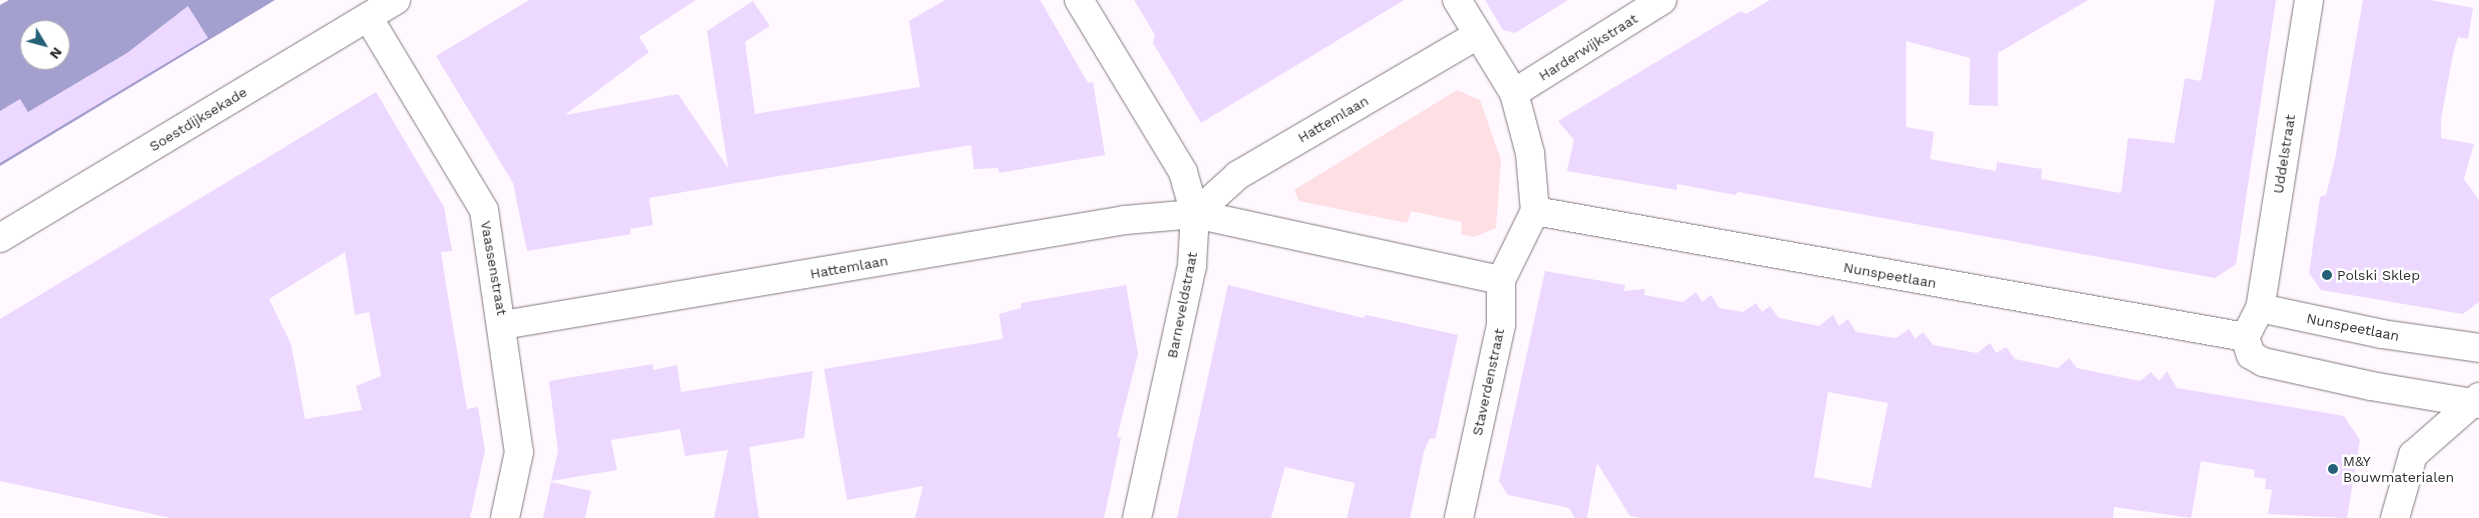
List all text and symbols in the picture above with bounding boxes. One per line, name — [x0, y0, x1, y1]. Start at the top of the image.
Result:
street label: Harderwijkstraat — [1536, 10, 1640, 84]
north arrow — [20, 20, 70, 70]
text: N — [47, 44, 66, 62]
street label: Soestdijksekade — [146, 83, 250, 155]
street label: Hattemlaan — [1295, 92, 1371, 146]
street label: Uddelstraat — [2269, 113, 2299, 195]
street label: Vaassenstraat — [477, 219, 511, 317]
street label: Barneveldstraat — [1163, 250, 1201, 360]
street label: Hattemlaan — [809, 252, 889, 282]
street label: Nunspeetlaan — [1842, 259, 1938, 291]
place label: Polski Sklep — [2337, 267, 2420, 283]
marker: Polski Sklep — [2321, 269, 2333, 281]
street label: Nunspeetlaan — [2305, 310, 2401, 344]
street label: Staverdenstraat — [1468, 327, 1508, 437]
place label: M&Y Bouwmaterialen — [2343, 453, 2454, 486]
marker: M&Y Bouwmaterialen — [2327, 463, 2339, 475]

